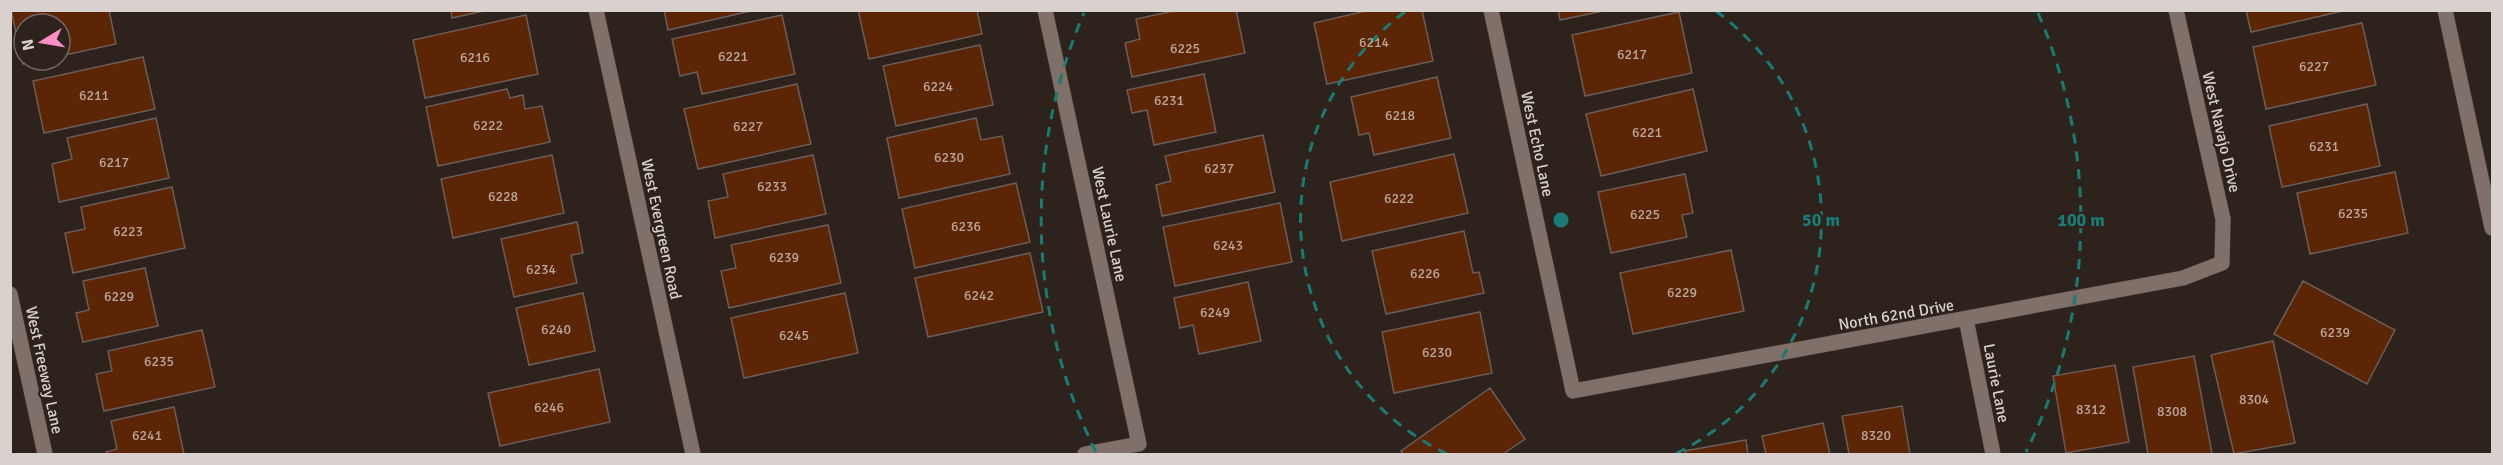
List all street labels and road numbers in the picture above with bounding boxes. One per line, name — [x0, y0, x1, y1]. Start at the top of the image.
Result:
street label: West Navajo Drive — [2197, 70, 2245, 195]
street label: West Echo Lane — [1516, 90, 1558, 199]
street label: West Evergreen Road — [636, 157, 686, 301]
street label: West Laurie Lane — [1087, 165, 1131, 284]
street label: North 62nd Drive — [1837, 295, 1956, 335]
street label: West Freeway Lane — [21, 305, 67, 436]
street label: Laurie Lane — [1979, 342, 2013, 424]

